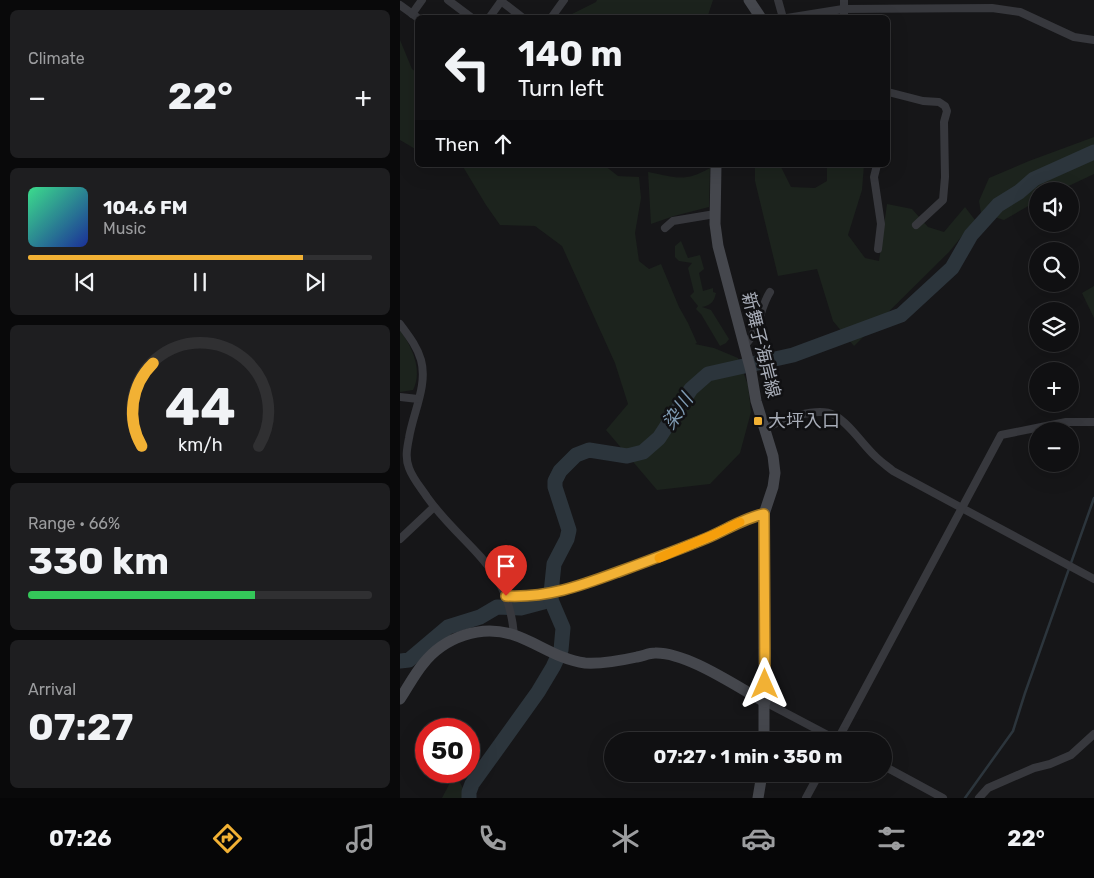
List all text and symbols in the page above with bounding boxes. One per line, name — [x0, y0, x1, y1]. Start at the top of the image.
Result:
text: 140 m — [518, 33, 623, 75]
icon: left — [435, 35, 500, 100]
text: Climate — [28, 49, 85, 68]
text: 22° — [168, 73, 233, 119]
text: Turn left — [518, 75, 604, 102]
text: − — [28, 81, 46, 114]
text: + — [355, 81, 372, 114]
icon: ahead — [489, 130, 517, 158]
text: Then — [435, 133, 479, 156]
map controls — [1029, 182, 1079, 472]
button: sound — [1029, 182, 1079, 232]
text: 104.6 FM — [103, 196, 187, 219]
text: Music — [103, 219, 146, 238]
button: search — [1029, 242, 1079, 292]
icon: previous — [71, 268, 99, 296]
icon: pause — [186, 268, 214, 296]
icon: next — [301, 268, 329, 296]
street label: 新舞子海岸線 — [737, 290, 785, 400]
button: layers — [1029, 302, 1079, 352]
button: + — [1029, 362, 1079, 412]
text: 44 — [164, 376, 236, 438]
water label: 染川 — [657, 387, 699, 433]
place label: 大坪入口 — [768, 410, 840, 432]
marker: 大坪入口 — [752, 415, 764, 427]
button: − — [1029, 422, 1079, 472]
text: km/h — [178, 434, 222, 455]
text: Range · 66% — [28, 514, 120, 533]
text: 330 km — [28, 538, 169, 584]
pin — [485, 545, 527, 596]
icon: arrive — [492, 552, 520, 580]
position arrow — [738, 657, 790, 709]
text: Arrival — [28, 680, 76, 699]
text: 07:27 — [28, 704, 133, 750]
speed limit sign: 50 — [415, 718, 480, 783]
text: 07:27 · 1 min · 350 m — [653, 745, 843, 768]
icon: directions — [210, 821, 245, 856]
icon: music — [343, 821, 378, 856]
icon: phone — [475, 821, 510, 856]
icon: climate — [608, 821, 643, 856]
icon: car — [741, 821, 776, 856]
icon: filters — [874, 821, 909, 856]
text: 07:26 — [49, 825, 112, 852]
text: 22° — [1007, 825, 1045, 852]

